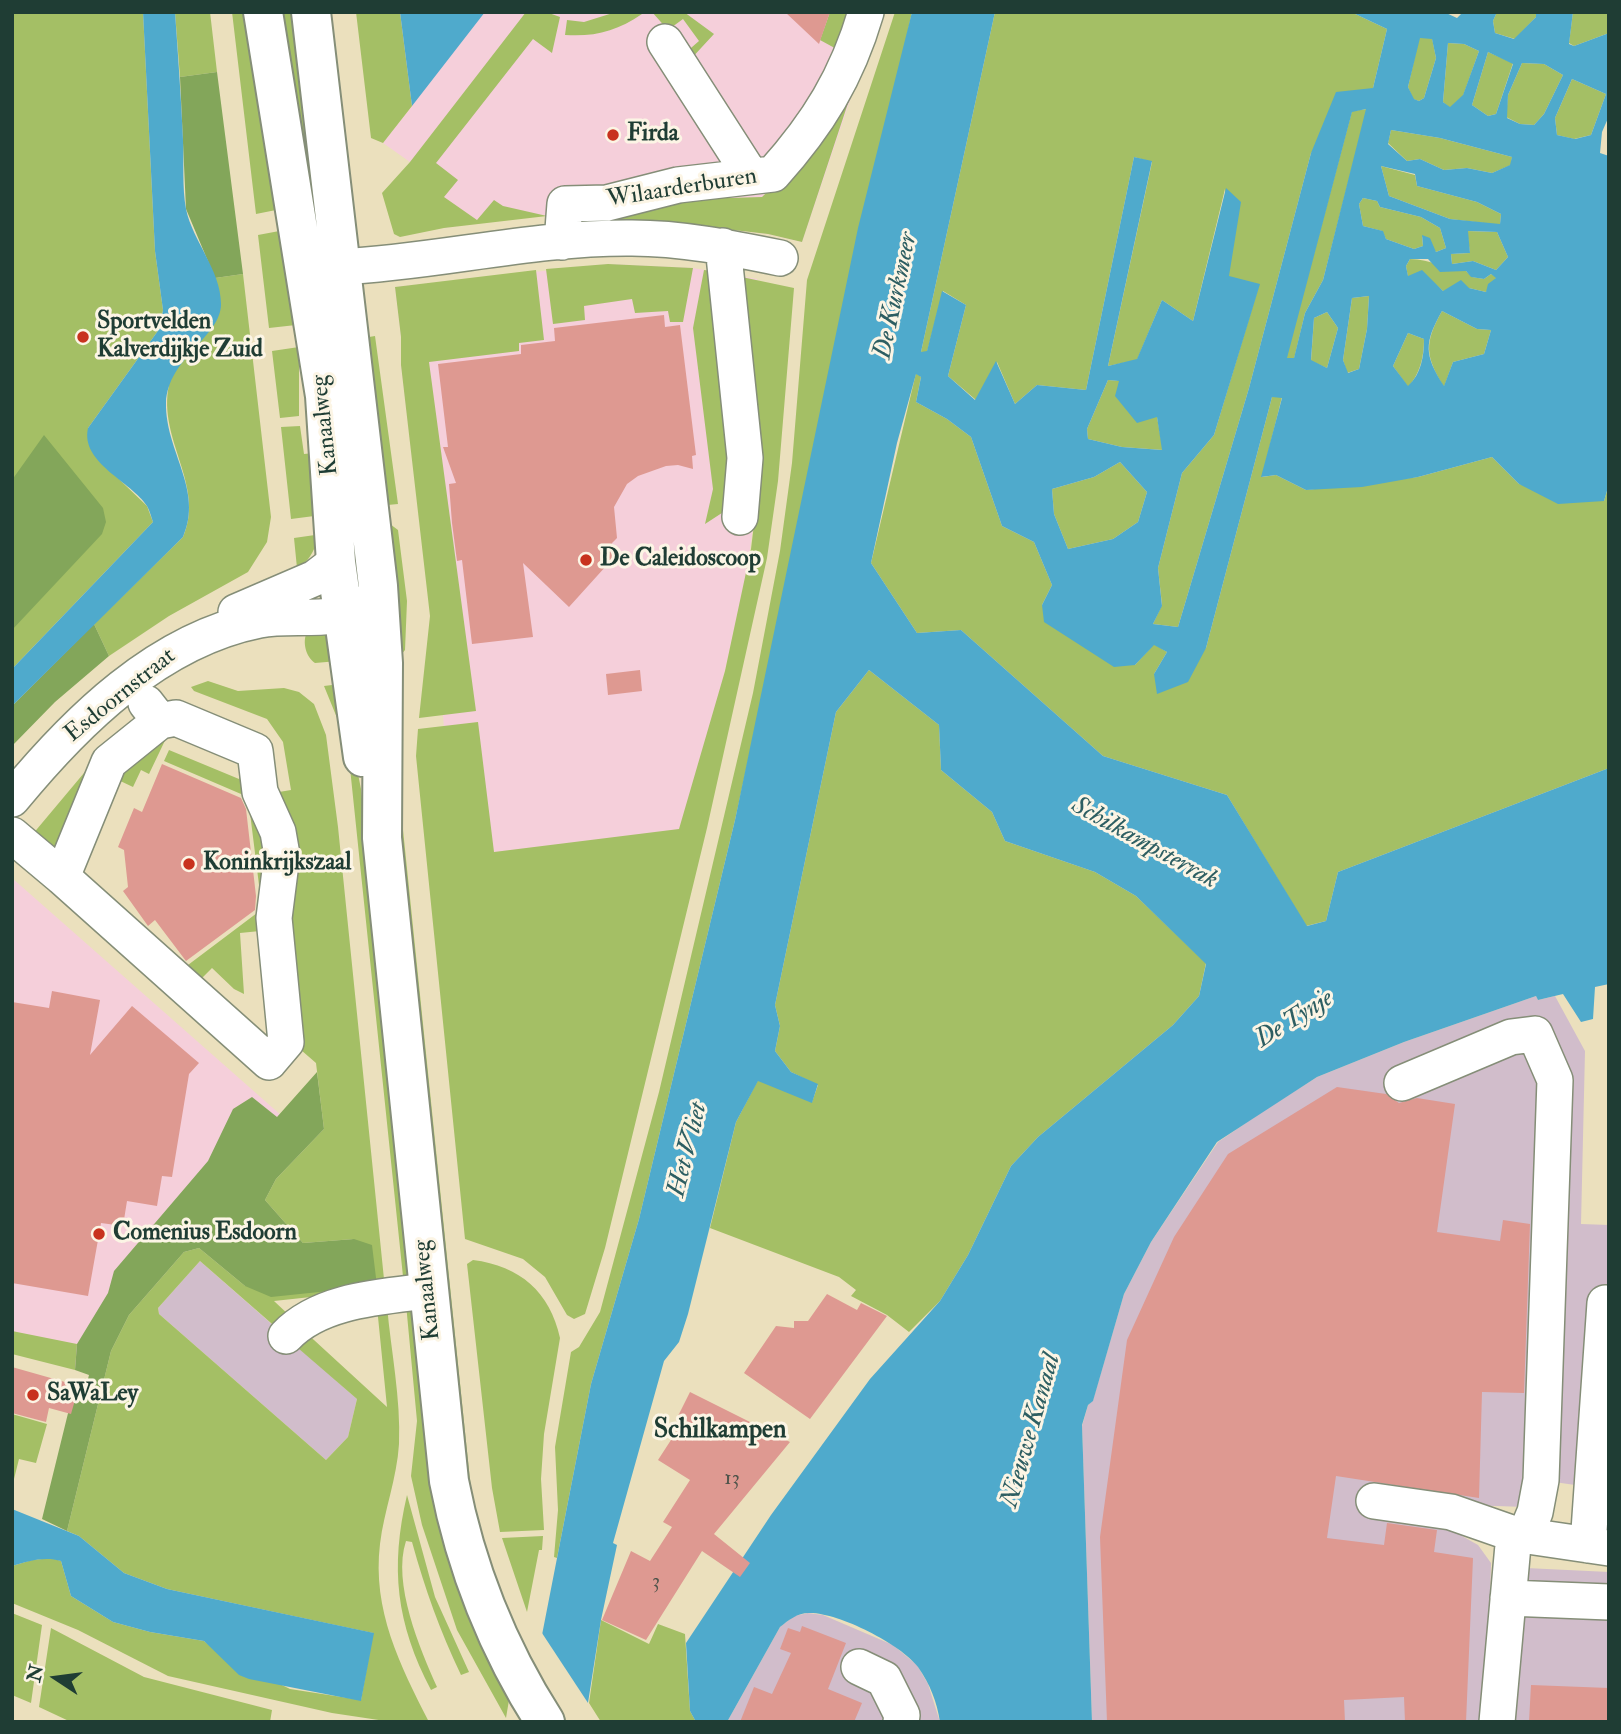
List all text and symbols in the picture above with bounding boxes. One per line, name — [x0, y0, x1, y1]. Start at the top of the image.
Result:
place label: Firda — [627, 121, 679, 149]
marker: Firda — [605, 127, 621, 143]
street label: Wilaarderburen — [605, 163, 759, 215]
water label: De Kurkmeer — [868, 230, 926, 362]
place label: Sportvelden Kalverdijkje Zuid — [97, 309, 263, 365]
marker: Sportvelden Kalverdijkje Zuid — [75, 329, 91, 345]
street label: Kanaalweg — [306, 373, 346, 477]
place label: De Caleidoscoop — [600, 546, 761, 574]
marker: De Caleidoscoop — [578, 552, 594, 568]
street label: Esdoornstraat — [60, 643, 182, 749]
water label: Schilkampsterrak — [1065, 791, 1223, 897]
place label: Koninkrijkszaal — [203, 850, 351, 878]
marker: Koninkrijkszaal — [181, 856, 197, 872]
water label: De Tynje — [1250, 984, 1340, 1056]
water label: Het Vliet — [662, 1100, 716, 1200]
place label: Comenius Esdoorn — [113, 1220, 297, 1248]
marker: Comenius Esdoorn — [91, 1226, 107, 1242]
street label: Kanaalweg — [408, 1238, 448, 1342]
water label: Nieuwe Kanaal — [995, 1351, 1069, 1511]
place label: SaWaLey — [47, 1381, 138, 1409]
marker: SaWaLey — [25, 1387, 41, 1403]
district label: Schilkampen — [654, 1415, 786, 1447]
house number: 13 — [724, 1466, 740, 1492]
house number: 3 — [652, 1569, 660, 1595]
north arrow — [21, 1643, 91, 1713]
text: N — [22, 1662, 49, 1684]

